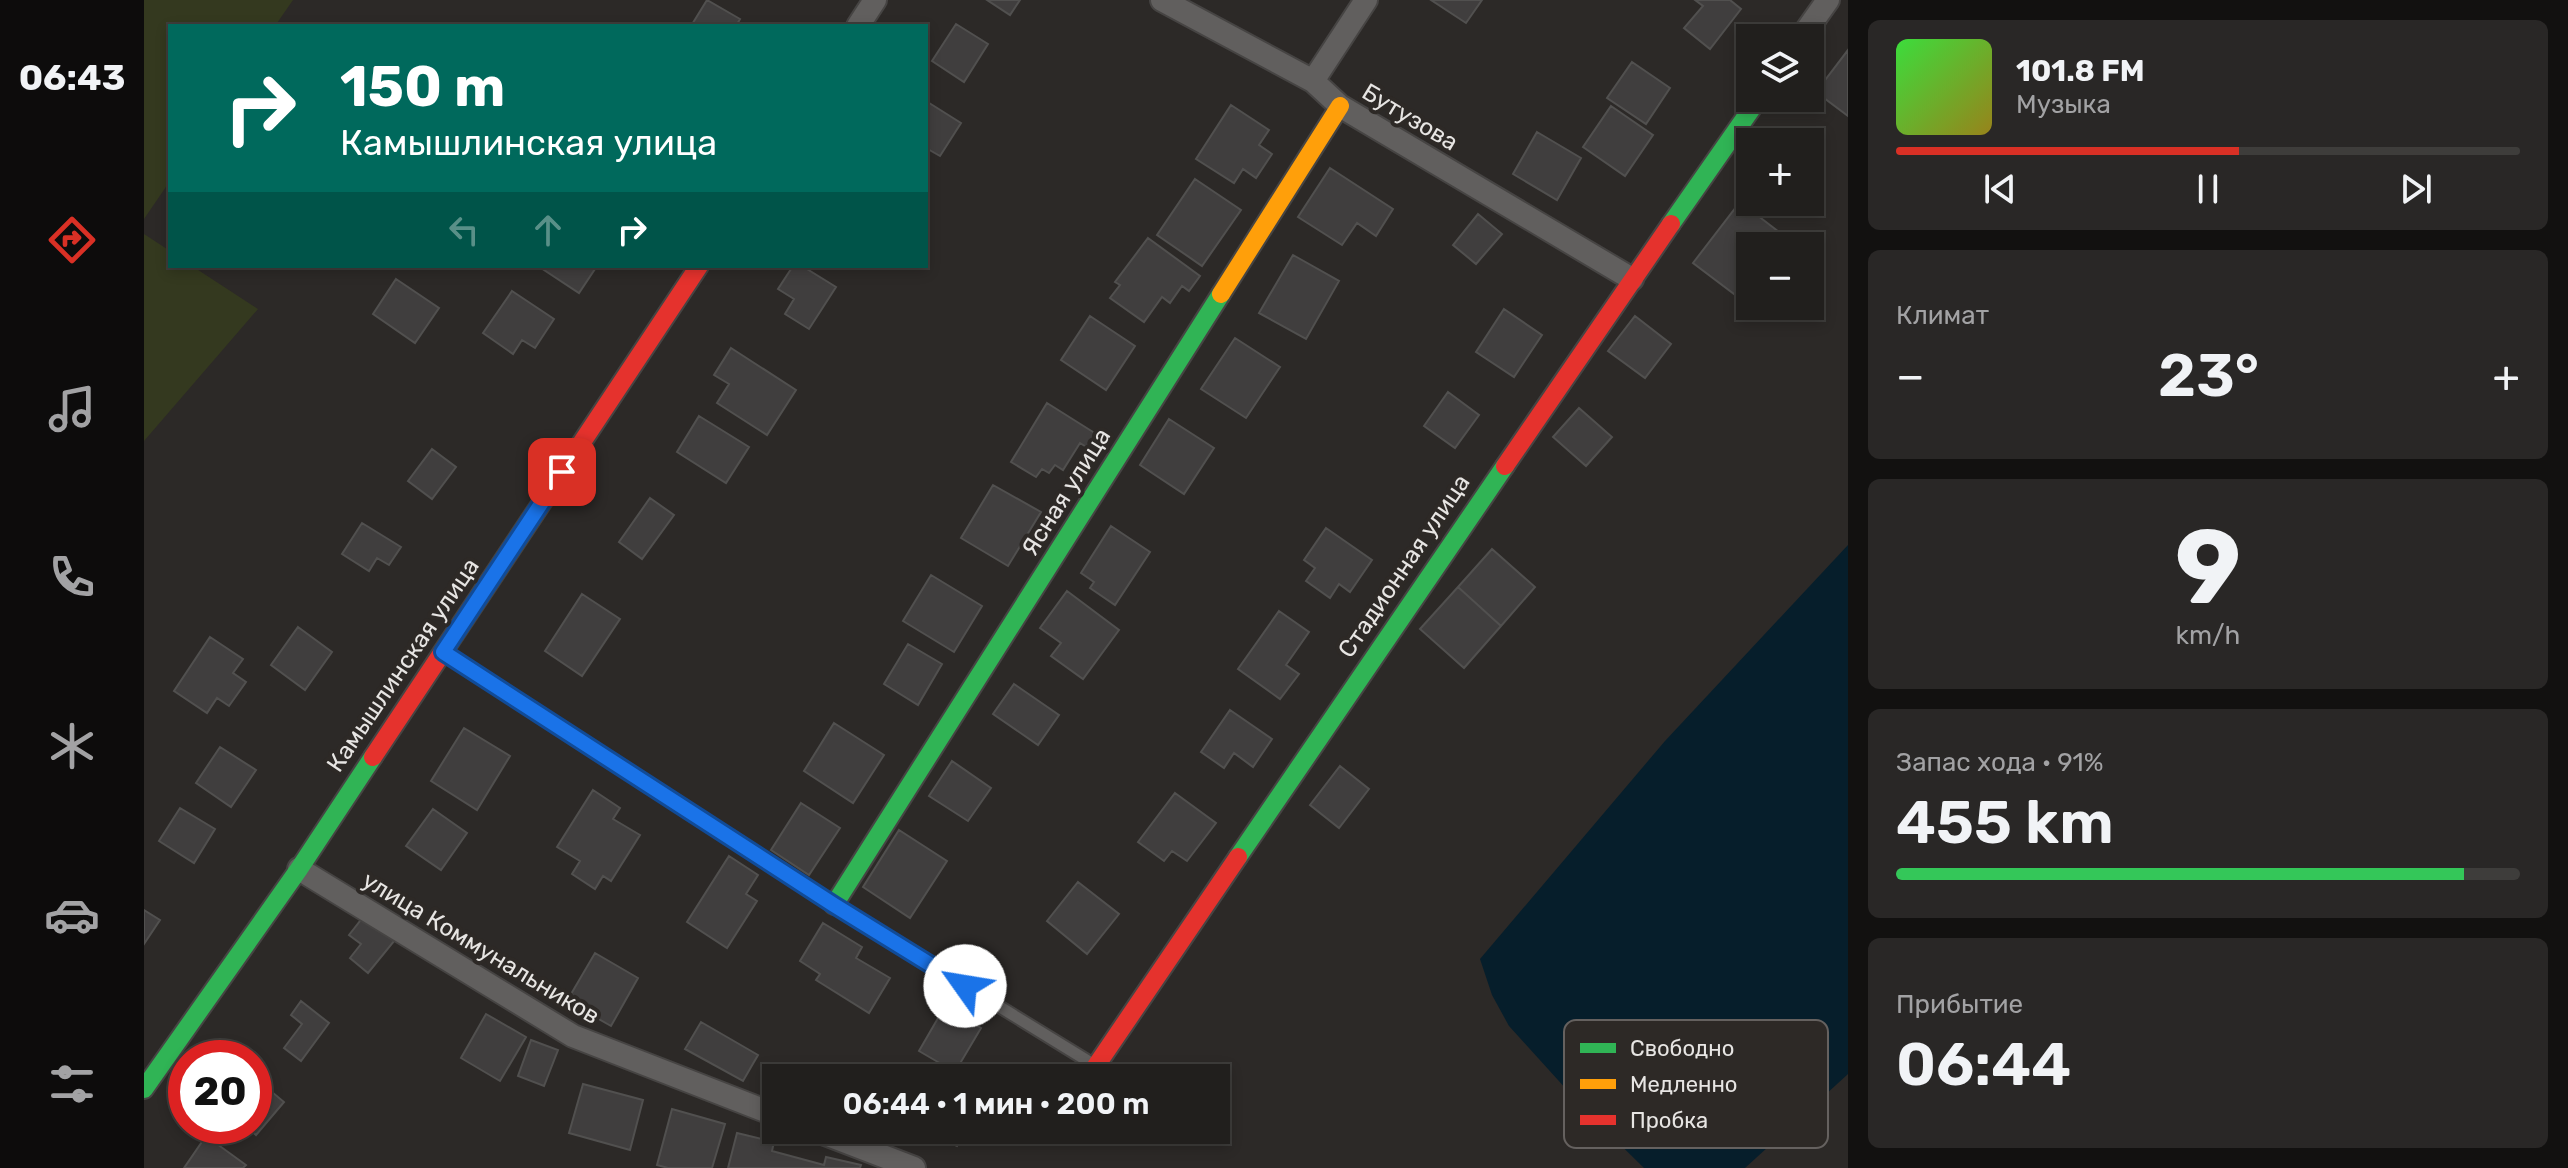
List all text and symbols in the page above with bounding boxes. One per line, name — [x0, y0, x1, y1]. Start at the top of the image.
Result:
map controls — [1736, 24, 1824, 320]
button: layers — [1736, 24, 1824, 112]
text: 101.8 FM — [2016, 53, 2145, 89]
text: 150 m — [340, 54, 505, 120]
text: 06:43 — [19, 56, 125, 99]
icon: right — [208, 56, 312, 160]
street label: Бутузова — [1357, 78, 1463, 156]
text: Музыка — [2016, 89, 2111, 120]
text: Камышлинская улица — [340, 121, 717, 164]
button: + — [1736, 128, 1824, 216]
icon: previous — [1978, 167, 2022, 211]
icon: pause — [2186, 167, 2230, 211]
icon: next — [2394, 167, 2438, 211]
icon: left — [442, 208, 486, 252]
icon: ahead — [526, 208, 570, 252]
icon: right — [610, 208, 654, 252]
icon: directions — [44, 212, 100, 268]
button: − — [1736, 232, 1824, 320]
text: Климат — [1896, 300, 1989, 331]
text: 23° — [2158, 340, 2259, 411]
text: − — [1896, 350, 1925, 402]
text: + — [2493, 350, 2520, 402]
icon: music — [44, 381, 100, 437]
street label: Ясная улица — [1016, 423, 1116, 561]
pin — [528, 438, 596, 506]
icon: arrive — [540, 450, 584, 494]
street label: Стадионная улица — [1332, 469, 1476, 663]
text: 9 — [2175, 506, 2241, 629]
icon: phone — [44, 549, 100, 605]
street label: Камышлинская улица — [321, 553, 485, 777]
text: km/h — [2176, 620, 2240, 651]
icon: climate — [44, 718, 100, 774]
text: Запас хода · 91% — [1896, 747, 2104, 778]
text: 455 km — [1896, 787, 2114, 858]
street label: улица Коммунальников — [357, 866, 605, 1030]
icon: car — [44, 887, 100, 943]
position arrow — [923, 944, 1007, 1028]
text: Прибытие — [1896, 989, 2023, 1020]
legend — [1564, 1020, 1828, 1148]
text: 06:44 — [1896, 1029, 2071, 1100]
text: Свободно — [1630, 1035, 1734, 1062]
speed limit sign: 20 — [168, 1040, 272, 1144]
icon: filters — [44, 1056, 100, 1112]
text: Медленно — [1630, 1071, 1738, 1098]
text: 06:44 · 1 мин · 200 m — [842, 1086, 1150, 1122]
text: Пробка — [1630, 1107, 1708, 1134]

